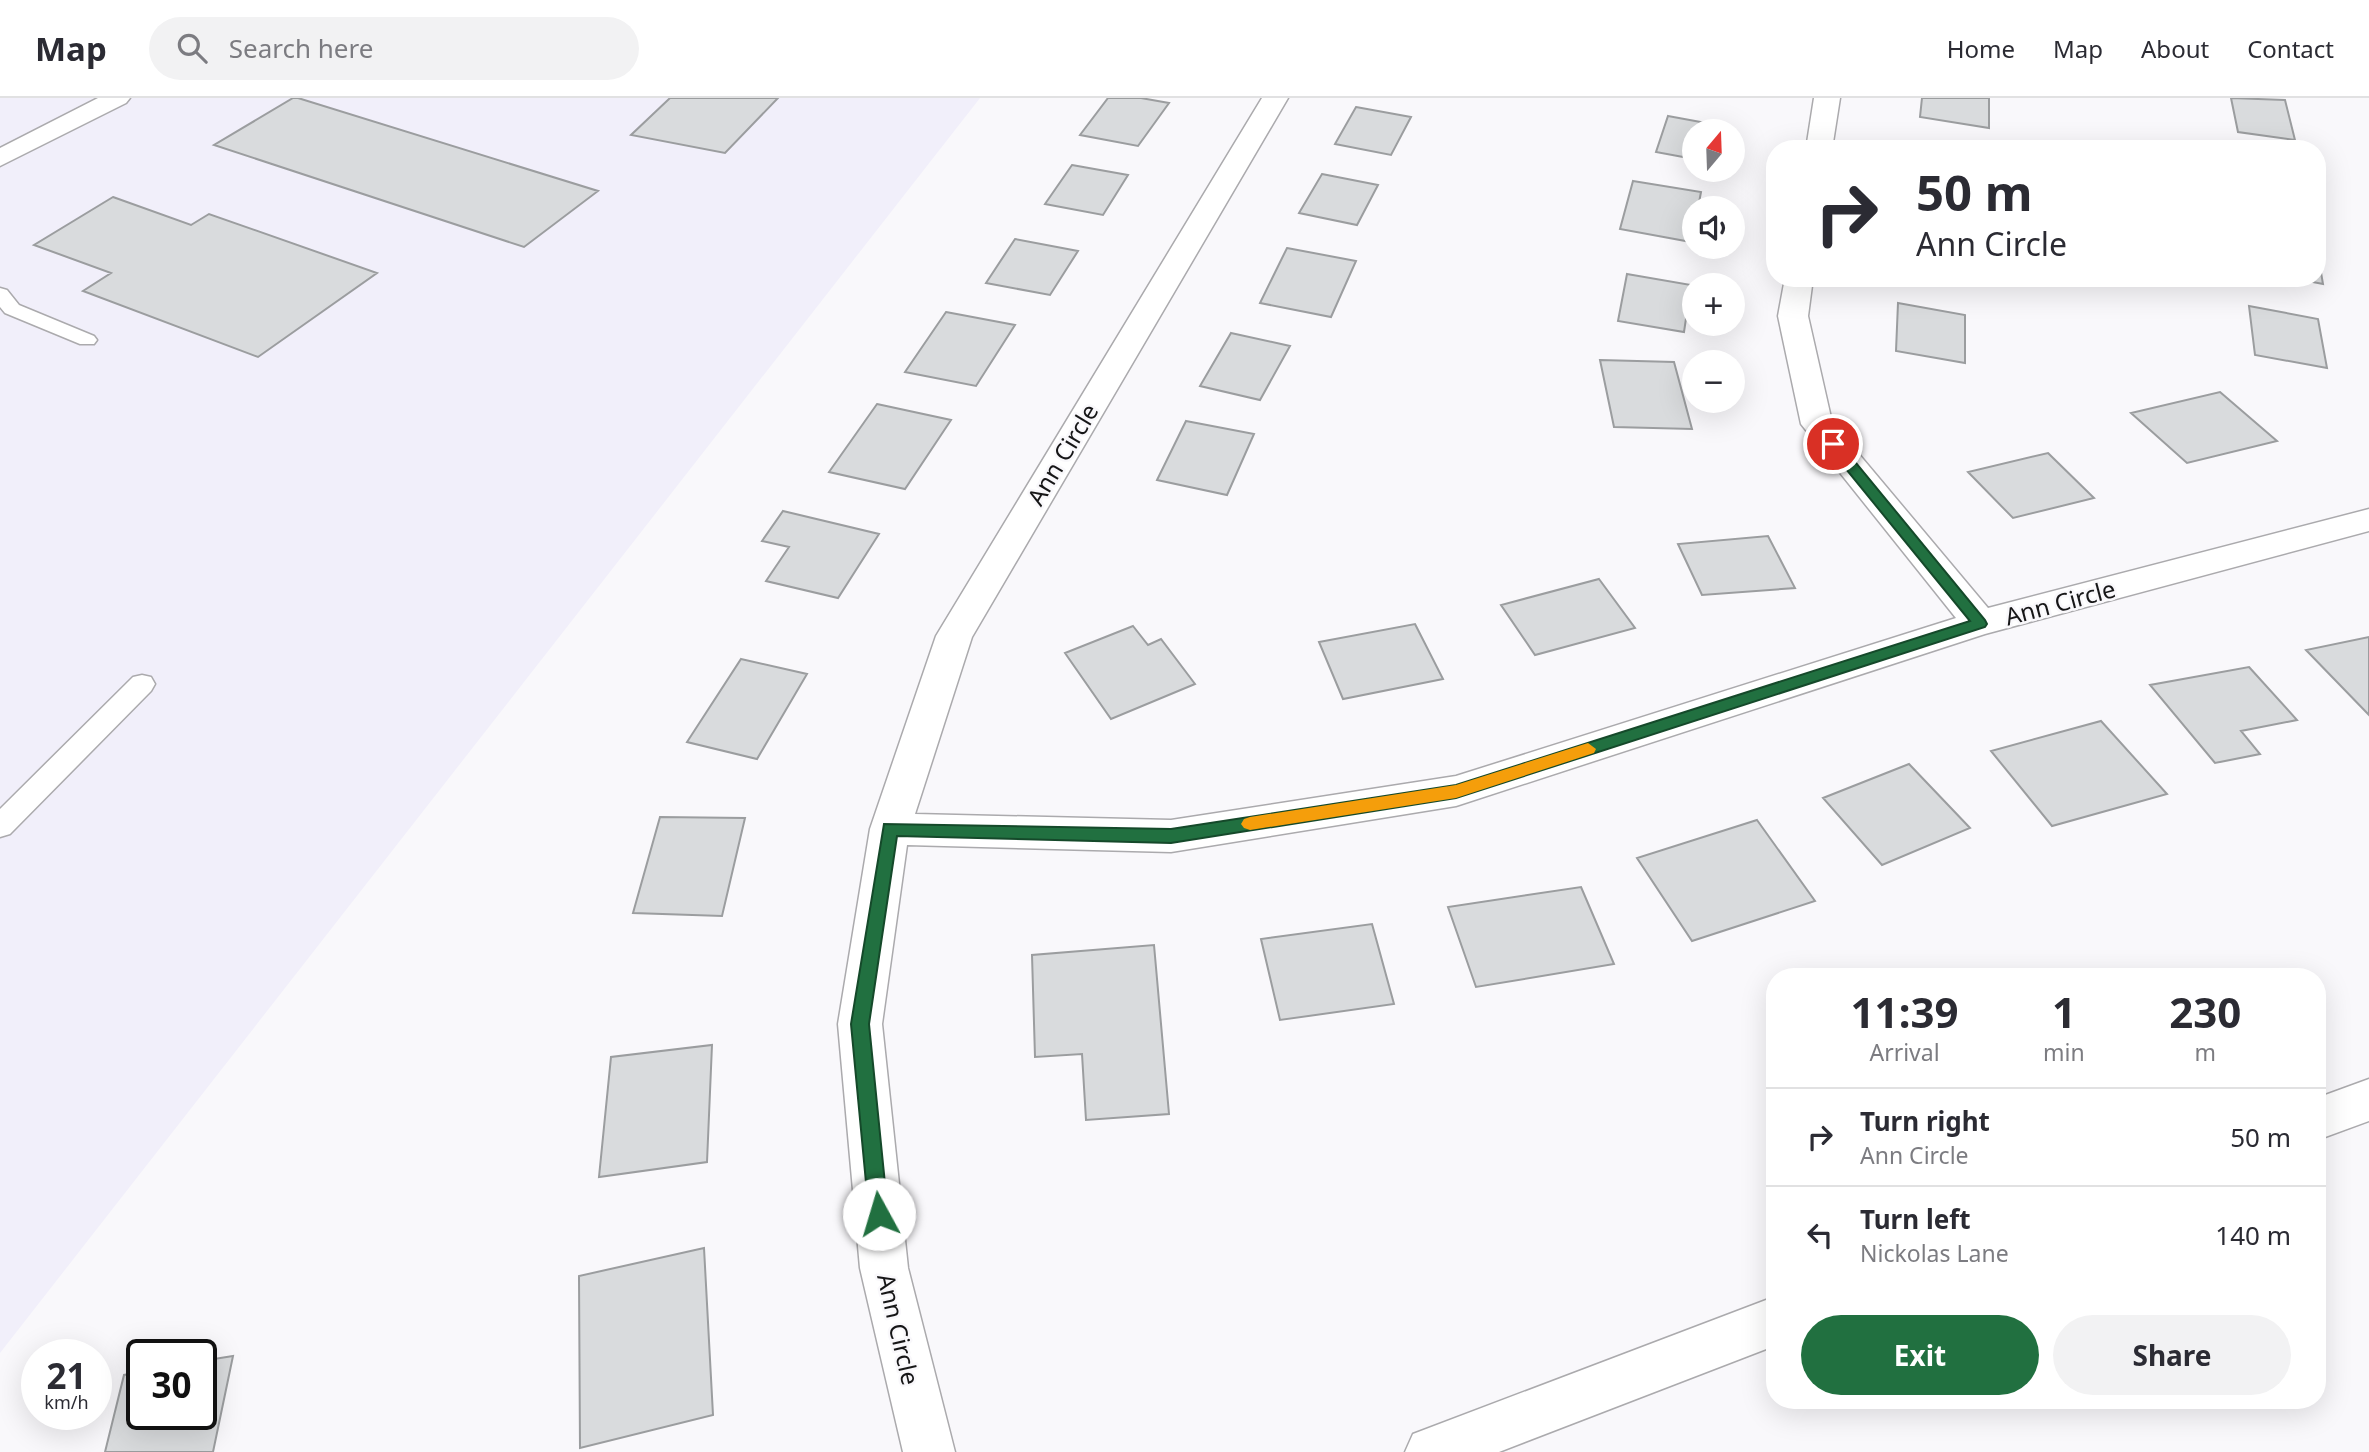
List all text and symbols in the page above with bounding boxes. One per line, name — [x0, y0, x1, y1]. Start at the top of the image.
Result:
search box — [149, 17, 639, 80]
text: Map — [35, 26, 107, 71]
icon: search — [173, 29, 211, 67]
text: Search here — [229, 30, 373, 66]
text: Home — [1947, 32, 2015, 65]
text: Map — [2053, 32, 2103, 65]
text: About — [2141, 32, 2209, 65]
text: Contact — [2247, 32, 2334, 65]
north arrow — [1682, 119, 1745, 182]
map controls — [1682, 119, 1745, 413]
text: 50 m — [1916, 159, 2033, 225]
icon: right — [1801, 168, 1892, 259]
button: sound — [1682, 196, 1745, 259]
text: Ann Circle — [1916, 222, 2067, 265]
button: + — [1682, 273, 1745, 336]
button: − — [1682, 350, 1745, 413]
street label: Ann Circle — [1019, 397, 1105, 511]
pin — [1803, 414, 1863, 474]
icon: arrive — [1814, 425, 1852, 463]
street label: Ann Circle — [2001, 571, 2119, 633]
text: 11:39 — [1851, 983, 1958, 1040]
text: 1 — [2052, 983, 2076, 1040]
text: 230 — [2169, 983, 2241, 1040]
text: Arrival — [1869, 1036, 1940, 1068]
text: min — [2043, 1036, 2085, 1068]
text: m — [2195, 1036, 2216, 1068]
text: Turn right — [1860, 1103, 1990, 1139]
icon: right — [1801, 1118, 1839, 1156]
text: 50 m — [2230, 1119, 2291, 1155]
text: Ann Circle — [1860, 1139, 1969, 1171]
position arrow — [842, 1177, 916, 1251]
text: Turn left — [1860, 1201, 1971, 1237]
icon: left — [1801, 1216, 1839, 1254]
text: 140 m — [2215, 1217, 2291, 1253]
text: Nickolas Lane — [1860, 1237, 2009, 1269]
street label: Ann Circle — [870, 1270, 928, 1388]
button: Exit — [1801, 1315, 2039, 1395]
button: Share — [2053, 1315, 2291, 1395]
speed limit sign: 30 — [126, 1339, 217, 1430]
text: 21 — [46, 1352, 87, 1399]
text: km/h — [44, 1390, 89, 1414]

